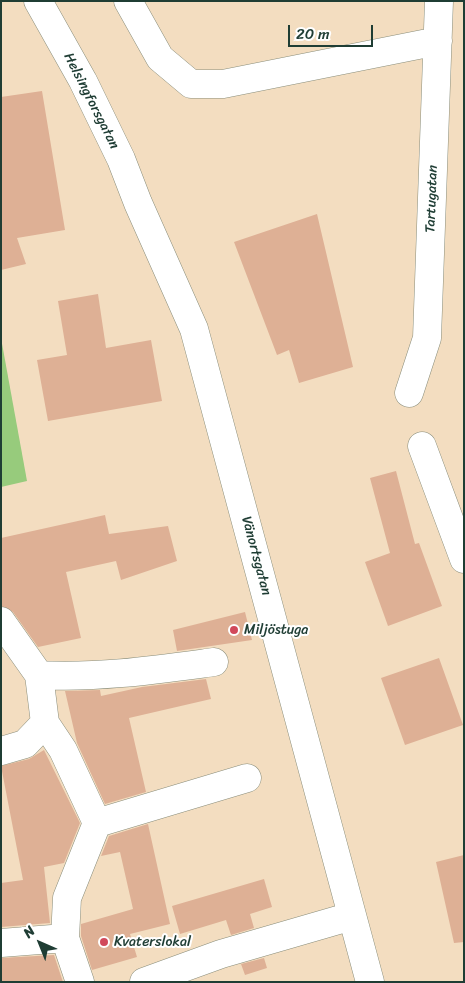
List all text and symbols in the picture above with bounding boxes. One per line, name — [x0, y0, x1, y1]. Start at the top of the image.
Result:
scale bar — [290, 15, 375, 47]
text: 20 m — [296, 21, 330, 47]
street label: Helsingforsgatan — [60, 50, 122, 152]
street label: Tartugatan — [422, 165, 442, 233]
street label: Vänortsgatan — [237, 515, 275, 597]
place label: Miljöstuga — [244, 622, 308, 638]
marker: Miljöstuga — [228, 624, 240, 636]
north arrow — [15, 918, 65, 968]
text: N — [17, 919, 41, 944]
place label: Kvaterslokal — [114, 934, 191, 950]
marker: Kvaterslokal — [98, 936, 110, 948]

